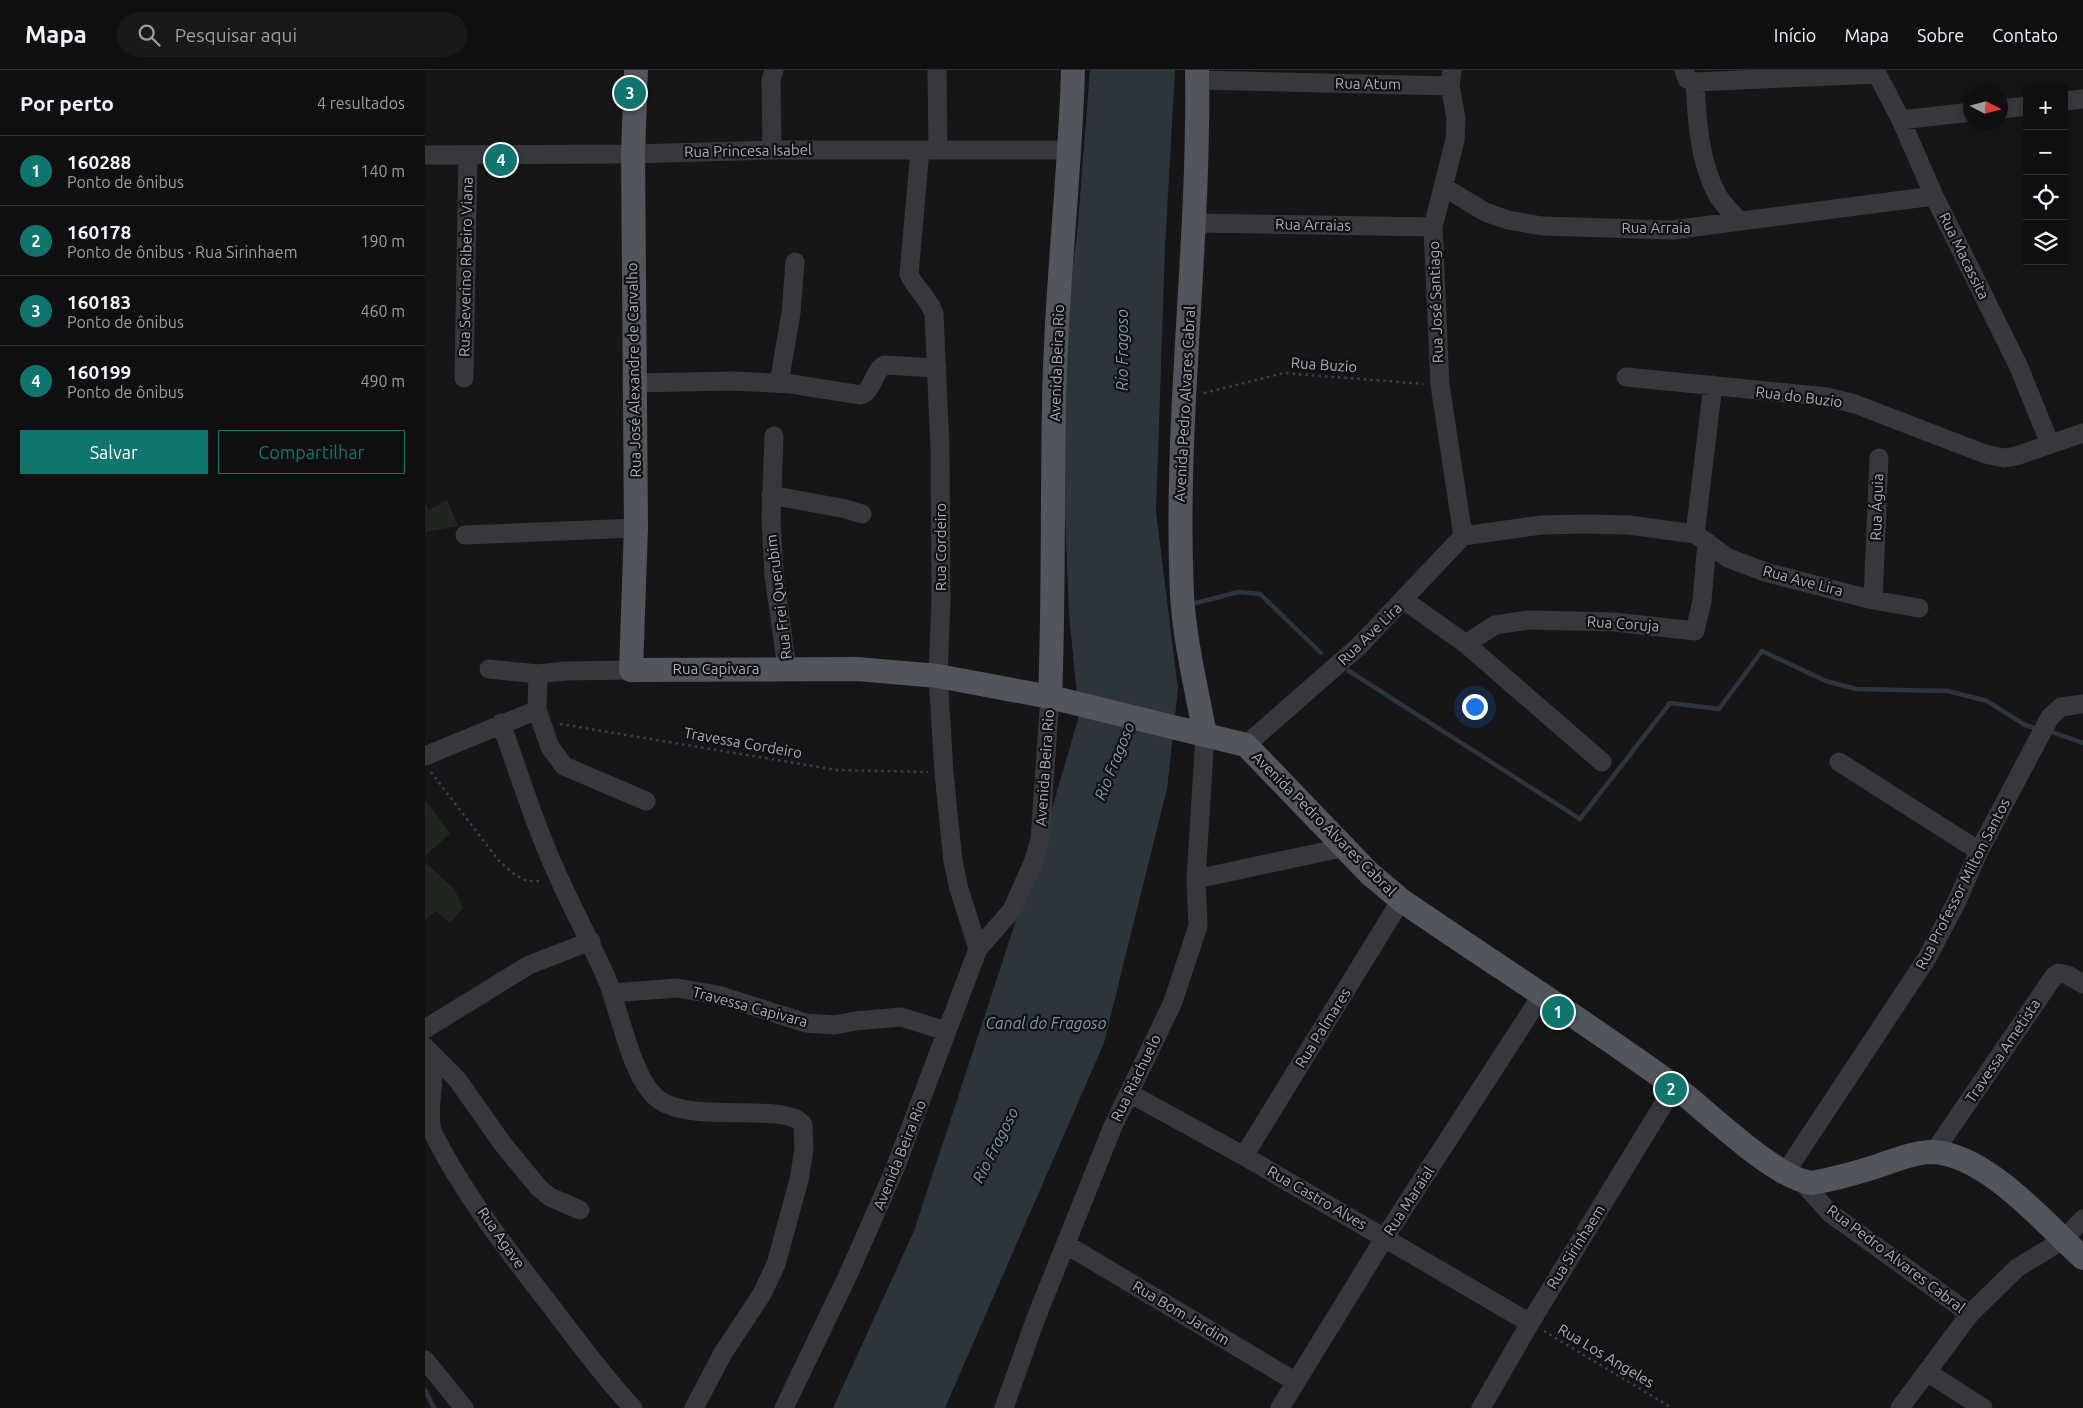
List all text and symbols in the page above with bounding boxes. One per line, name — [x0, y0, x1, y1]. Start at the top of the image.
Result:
search box — [117, 12, 467, 57]
text: Mapa — [25, 21, 87, 48]
icon: search — [135, 21, 163, 49]
text: Pesquisar aqui — [175, 24, 297, 46]
text: Início — [1774, 25, 1816, 45]
text: Mapa — [1844, 25, 1889, 45]
text: Sobre — [1917, 25, 1964, 45]
text: Contato — [1992, 25, 2058, 45]
pin: 3 — [614, 74, 646, 112]
street label: Rua Atum — [1335, 74, 1401, 93]
north arrow — [1963, 85, 2008, 130]
map controls — [2023, 85, 2068, 265]
button: + — [2023, 85, 2068, 130]
text: Por perto — [20, 91, 114, 115]
text: 4 resultados — [317, 94, 405, 112]
button: − — [2023, 130, 2068, 175]
pin: 4 — [485, 141, 517, 179]
street label: Rua Princesa Isabel — [684, 141, 812, 160]
text: 160288 — [67, 151, 131, 173]
text: 1 — [31, 162, 41, 180]
text: 140 m — [360, 162, 405, 180]
text: Ponto de ônibus — [67, 173, 184, 191]
button: locate — [2023, 175, 2068, 220]
street label: Rua Severino Ribeiro Viana — [455, 177, 476, 357]
street label: Rua Macassita — [1936, 210, 1993, 302]
street label: Rua Arraias — [1275, 215, 1351, 234]
street label: Rua Arraia — [1621, 219, 1691, 236]
button: layers — [2023, 220, 2068, 265]
text: 160178 — [67, 221, 131, 243]
text: 2 — [31, 232, 41, 250]
text: 190 m — [360, 232, 405, 250]
street label: Rua José Santiago — [1425, 241, 1446, 363]
text: Ponto de ônibus · Rua Sirinhaem — [67, 243, 297, 261]
street label: Rua José Alexandre de Carvalho — [623, 262, 644, 478]
text: 160183 — [67, 291, 131, 313]
text: 3 — [31, 302, 41, 320]
text: 460 m — [360, 302, 405, 320]
street label: Avenida Beira Rio — [1046, 304, 1067, 422]
street label: Avenida Pedro Alvares Cabral — [1171, 305, 1198, 503]
water label: Rio Fragoso — [1113, 309, 1131, 391]
text: Ponto de ônibus — [67, 313, 184, 331]
street label: Rua Buzio — [1290, 354, 1358, 375]
text: 160199 — [67, 361, 131, 383]
text: 4 — [31, 372, 41, 390]
text: 490 m — [360, 372, 405, 390]
text: Ponto de ônibus — [67, 383, 184, 401]
street label: Rua do Buzio — [1755, 383, 1843, 410]
button: Salvar — [20, 430, 208, 474]
button: Compartilhar — [218, 430, 405, 474]
street label: Rua Águia — [1867, 473, 1886, 541]
street label: Rua Cordeiro — [932, 503, 949, 591]
street label: Rua Frei Querubim — [762, 534, 795, 661]
street label: Rua Ave Lira — [1761, 562, 1845, 599]
street label: Rua Ave Lira — [1334, 599, 1405, 668]
street label: Rua Coruja — [1586, 612, 1660, 635]
street label: Rua Capivara — [673, 660, 759, 677]
your location — [1462, 694, 1488, 720]
street label: Avenida Beira Rio — [1032, 709, 1057, 827]
water label: Rio Fragoso — [1090, 719, 1138, 802]
street label: Travessa Cordeiro — [683, 724, 804, 761]
street label: Avenida Pedro Alvares Cabral — [1249, 748, 1400, 899]
street label: Rua Professor Milton Santos — [1912, 795, 2013, 972]
street label: Travessa Capivara — [691, 983, 810, 1030]
street label: Rua Palmares — [1291, 985, 1354, 1071]
pin: 1 — [1542, 993, 1574, 1031]
street label: Travessa Ametista — [1962, 996, 2044, 1106]
water label: Canal do Fragoso — [986, 1014, 1107, 1032]
street label: Rua Riachuelo — [1107, 1031, 1164, 1124]
pin: 2 — [1655, 1070, 1687, 1108]
street label: Avenida Beira Rio — [870, 1097, 929, 1212]
water label: Rio Fragoso — [968, 1104, 1022, 1186]
street label: Rua Castro Alves — [1264, 1162, 1370, 1233]
street label: Rua Maraial — [1380, 1163, 1437, 1238]
street label: Rua Pedro Alvares Cabral — [1824, 1201, 1969, 1316]
street label: Rua Sirinhaem — [1543, 1202, 1608, 1292]
street label: Rua Agave — [474, 1204, 529, 1272]
street label: Rua Bom Jardim — [1130, 1277, 1233, 1348]
street label: Rua Los Angeles — [1555, 1320, 1658, 1391]

